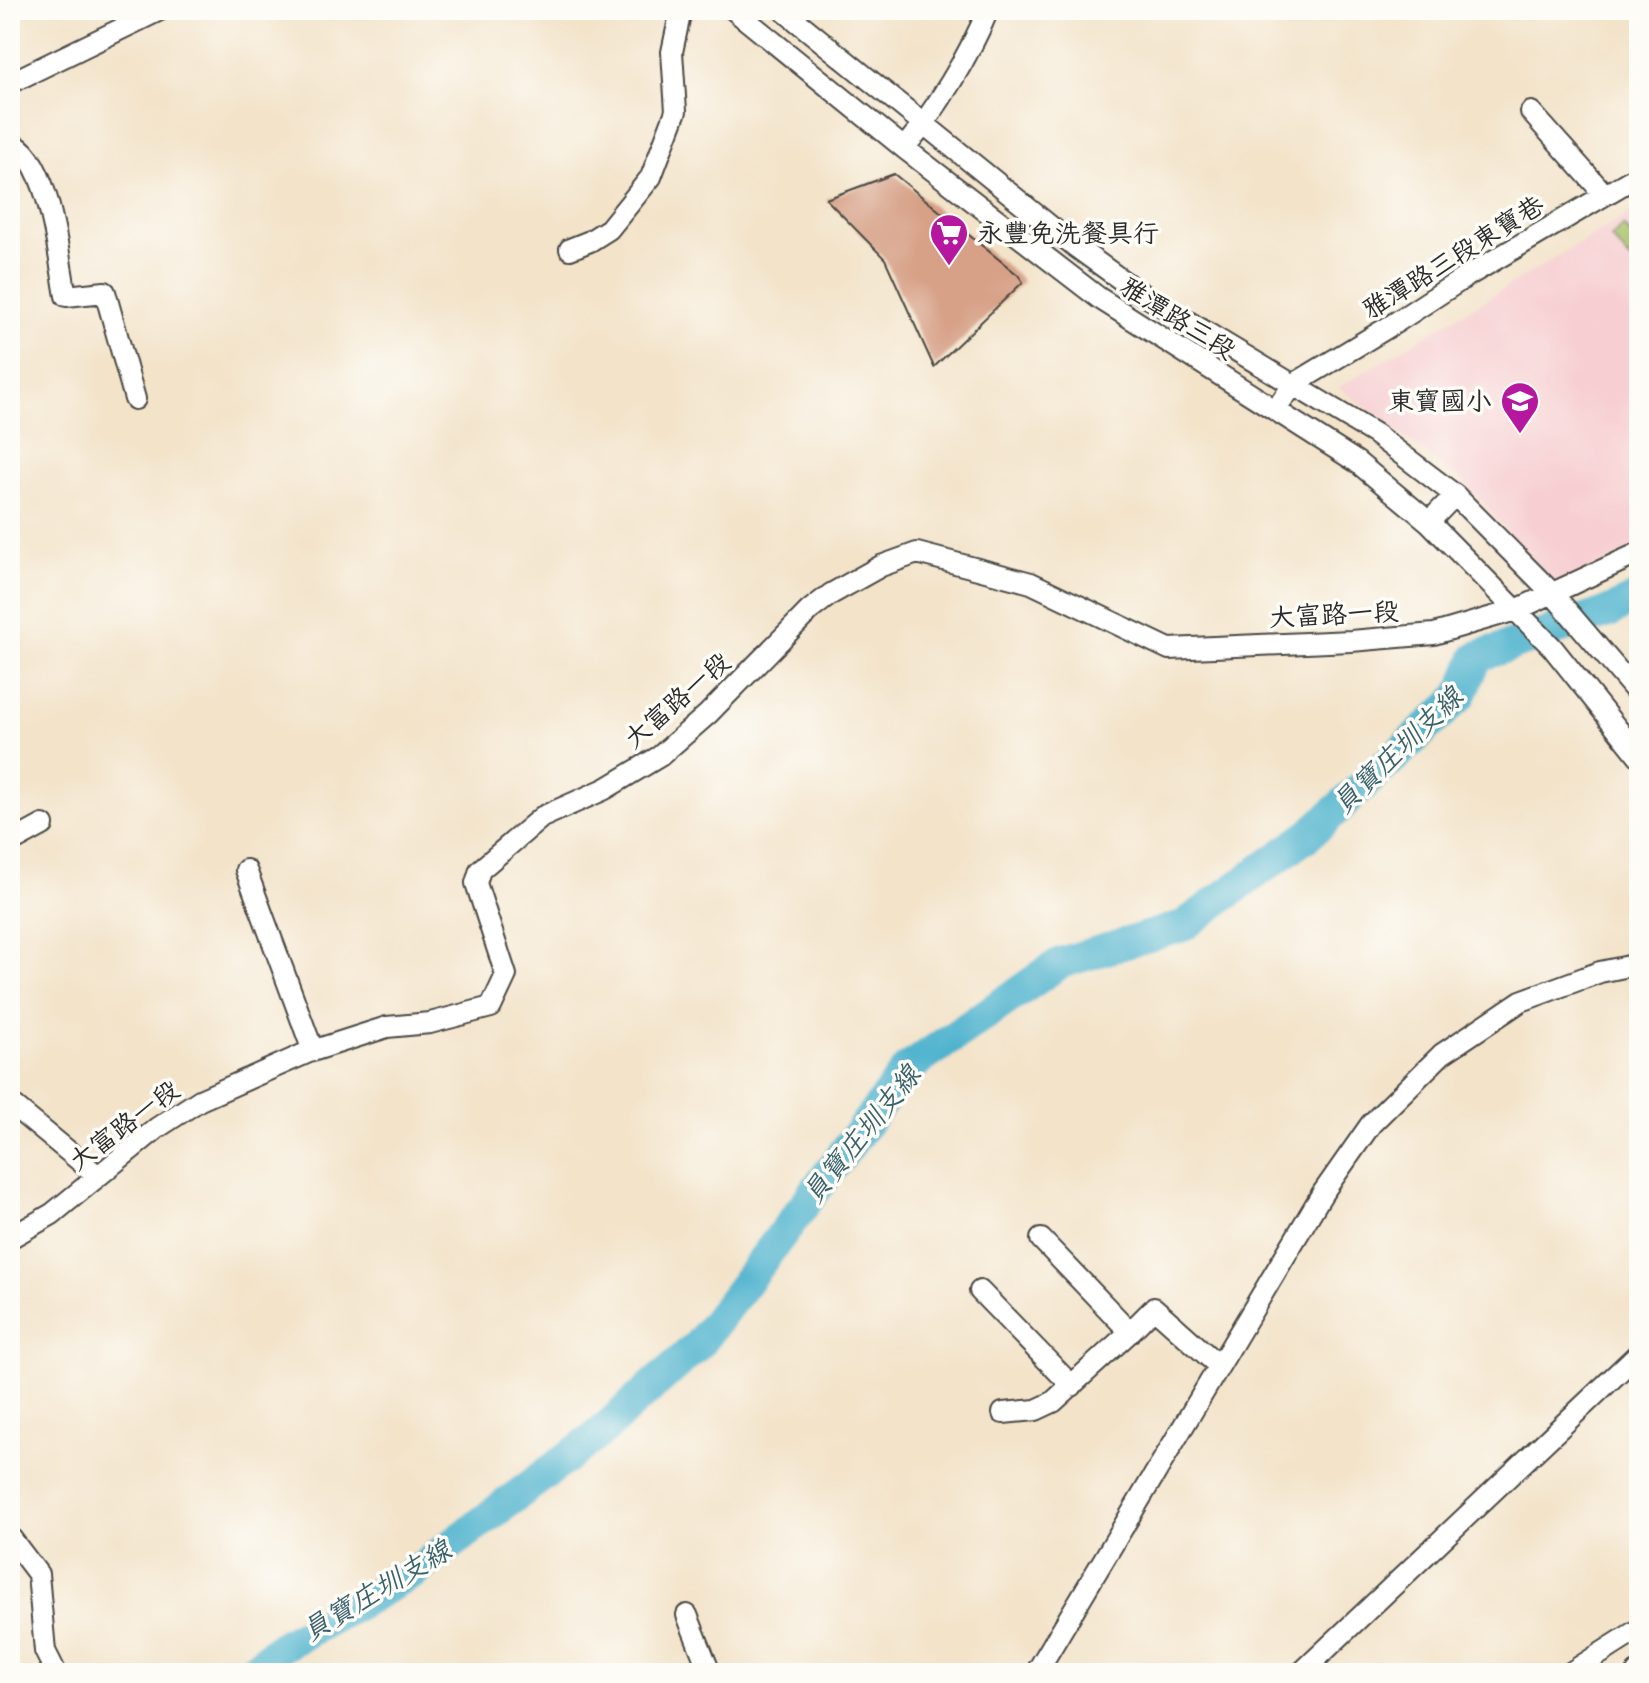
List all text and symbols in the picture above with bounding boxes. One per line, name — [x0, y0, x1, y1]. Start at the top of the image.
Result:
street label: 雅潭路三段東寶巷 — [1356, 188, 1550, 326]
supermarket icon: 永豐免洗餐具行 — [928, 212, 970, 267]
place label: 永豐免洗餐具行 — [977, 217, 1159, 249]
street label: 雅潭路三段 — [1114, 270, 1242, 366]
school or university icon: 東寶國小 — [1499, 380, 1541, 435]
place label: 東寶國小 — [1388, 385, 1492, 417]
street label: 大富路一段 — [1268, 595, 1400, 633]
street label: 大富路一段 — [617, 645, 737, 755]
water label: 員寶庄圳支線 — [1325, 678, 1471, 821]
water label: 員寶庄圳支線 — [795, 1056, 928, 1210]
street label: 大富路一段 — [62, 1073, 186, 1177]
water label: 員寶庄圳支線 — [295, 1531, 458, 1648]

